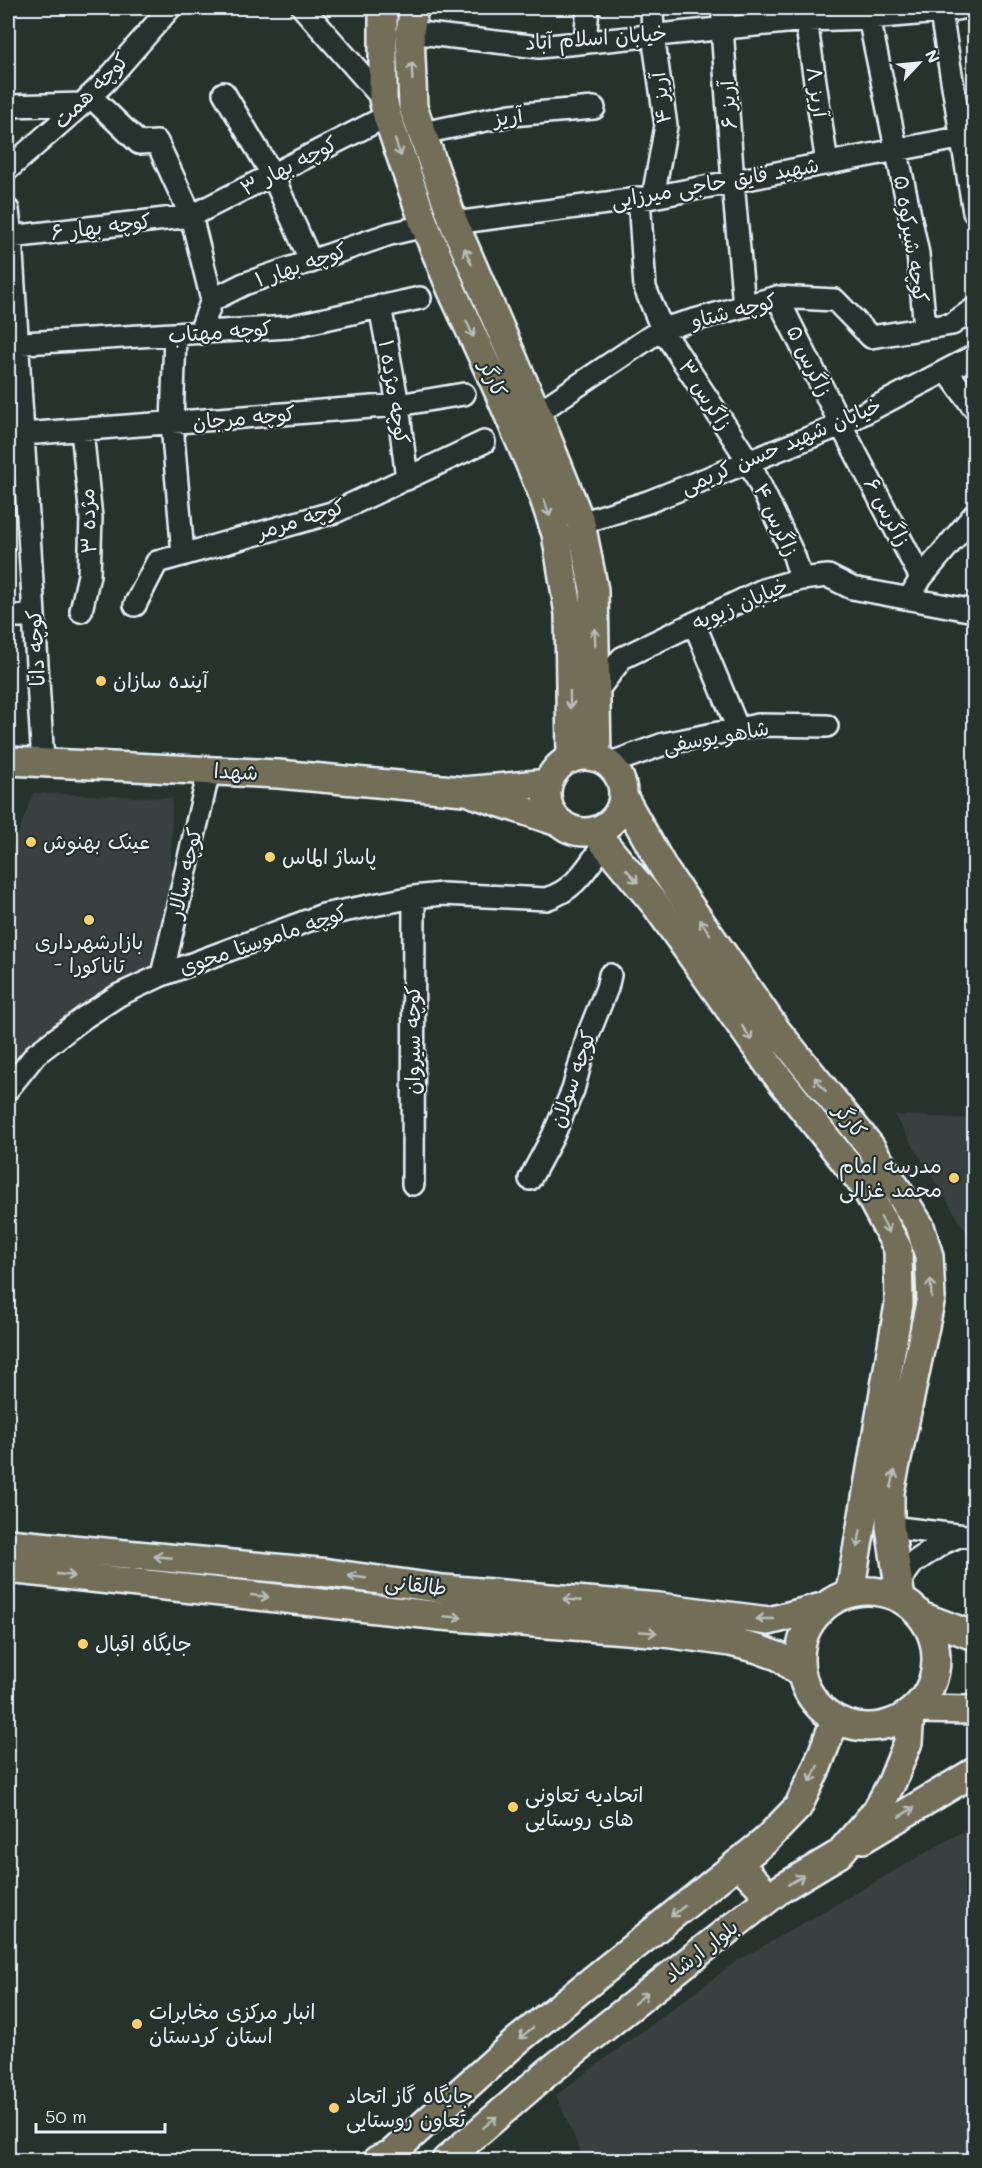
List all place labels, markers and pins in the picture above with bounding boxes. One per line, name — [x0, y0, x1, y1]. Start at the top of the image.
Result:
place label: آینده سازان — [113, 666, 209, 693]
marker: آینده سازان — [94, 674, 108, 688]
place label: عینک بهنوش — [43, 827, 150, 855]
marker: عینک بهنوش — [24, 835, 38, 849]
place label: پاساژ الماس — [282, 842, 377, 870]
marker: پاساژ الماس — [263, 850, 277, 864]
marker: بازارشهرداری - تاناکورا — [82, 913, 96, 927]
place label: بازارشهرداری - تاناکورا — [35, 927, 143, 979]
place label: مدرسه امام محمد غزالی — [839, 1151, 942, 1204]
marker: مدرسه امام محمد غزالی — [947, 1171, 961, 1185]
place label: جایگاه اقبال — [95, 1629, 192, 1657]
marker: جایگاه اقبال — [76, 1637, 90, 1651]
place label: اتحادیه تعاونی های روستایی — [525, 1780, 644, 1833]
marker: اتحادیه تعاونی های روستایی — [506, 1800, 520, 1814]
place label: انبار مرکزی مخابرات استان کردستان — [149, 1997, 315, 2048]
marker: انبار مرکزی مخابرات استان کردستان — [130, 2017, 144, 2031]
place label: جایگاه گاز اتحاد تعاون روستایی — [346, 2081, 473, 2134]
marker: جایگاه گاز اتحاد تعاون روستایی — [327, 2101, 341, 2115]

